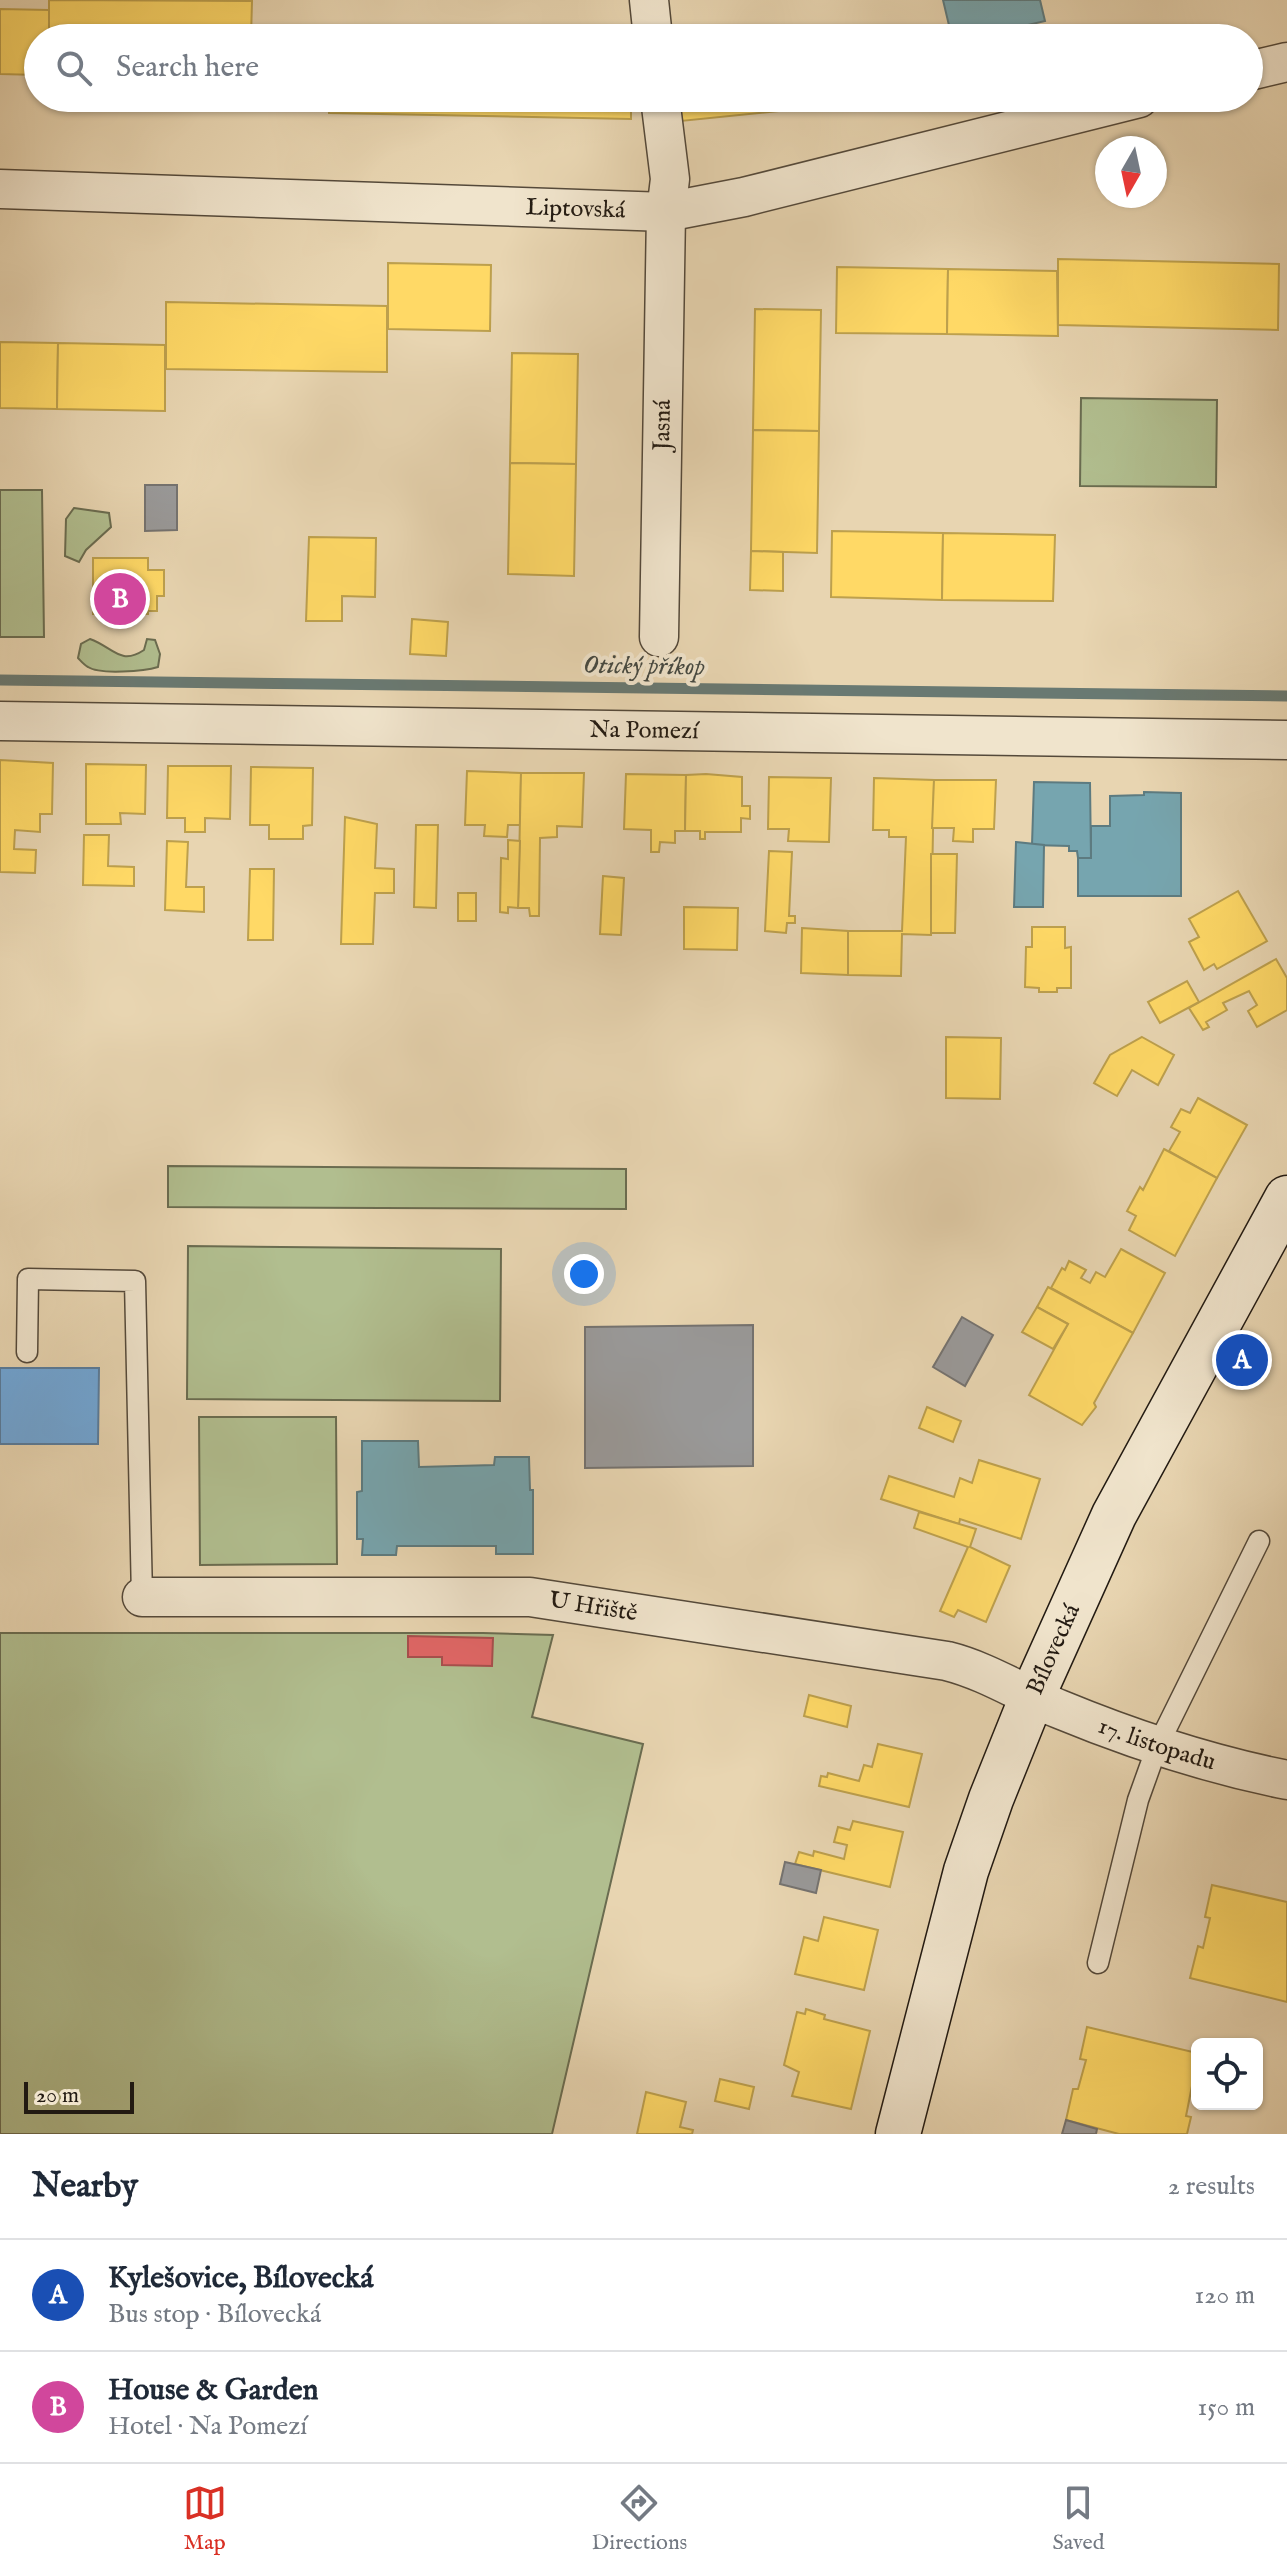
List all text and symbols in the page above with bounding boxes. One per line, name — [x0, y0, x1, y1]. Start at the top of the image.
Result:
search box — [24, 24, 1263, 112]
icon: search — [52, 46, 96, 90]
text: Search here — [116, 49, 259, 87]
north arrow — [1095, 136, 1167, 208]
street label: Liptovská — [525, 192, 627, 226]
street label: Jasná — [647, 399, 678, 454]
pin: B — [94, 569, 146, 629]
water label: Otický příkop — [583, 648, 705, 684]
street label: Na Pomezí — [589, 714, 700, 747]
your location — [564, 1254, 604, 1294]
pin: A — [1216, 1330, 1268, 1390]
street label: U Hřiště — [547, 1585, 640, 1629]
street label: Bílovecká — [1019, 1598, 1088, 1700]
street label: 17. listopadu — [1094, 1710, 1219, 1778]
map controls — [1191, 2038, 1263, 2110]
button: locate — [1191, 2038, 1263, 2110]
scale bar — [24, 2078, 134, 2114]
text: 20 m — [36, 2082, 79, 2110]
text: Nearby — [32, 2165, 138, 2208]
text: 2 results — [1168, 2170, 1255, 2203]
text: Kylešovice, Bílovecká — [108, 2260, 374, 2298]
text: A — [49, 2279, 67, 2312]
text: 120 m — [1195, 2279, 1255, 2312]
text: Bus stop · Bílovecká — [108, 2298, 321, 2331]
text: House & Garden — [108, 2372, 318, 2410]
text: B — [49, 2391, 67, 2424]
text: 150 m — [1197, 2391, 1255, 2424]
text: Hotel · Na Pomezí — [108, 2410, 307, 2443]
tab: Map — [183, 2481, 227, 2557]
tab: Directions — [592, 2481, 687, 2557]
tab: Saved — [1052, 2481, 1104, 2557]

